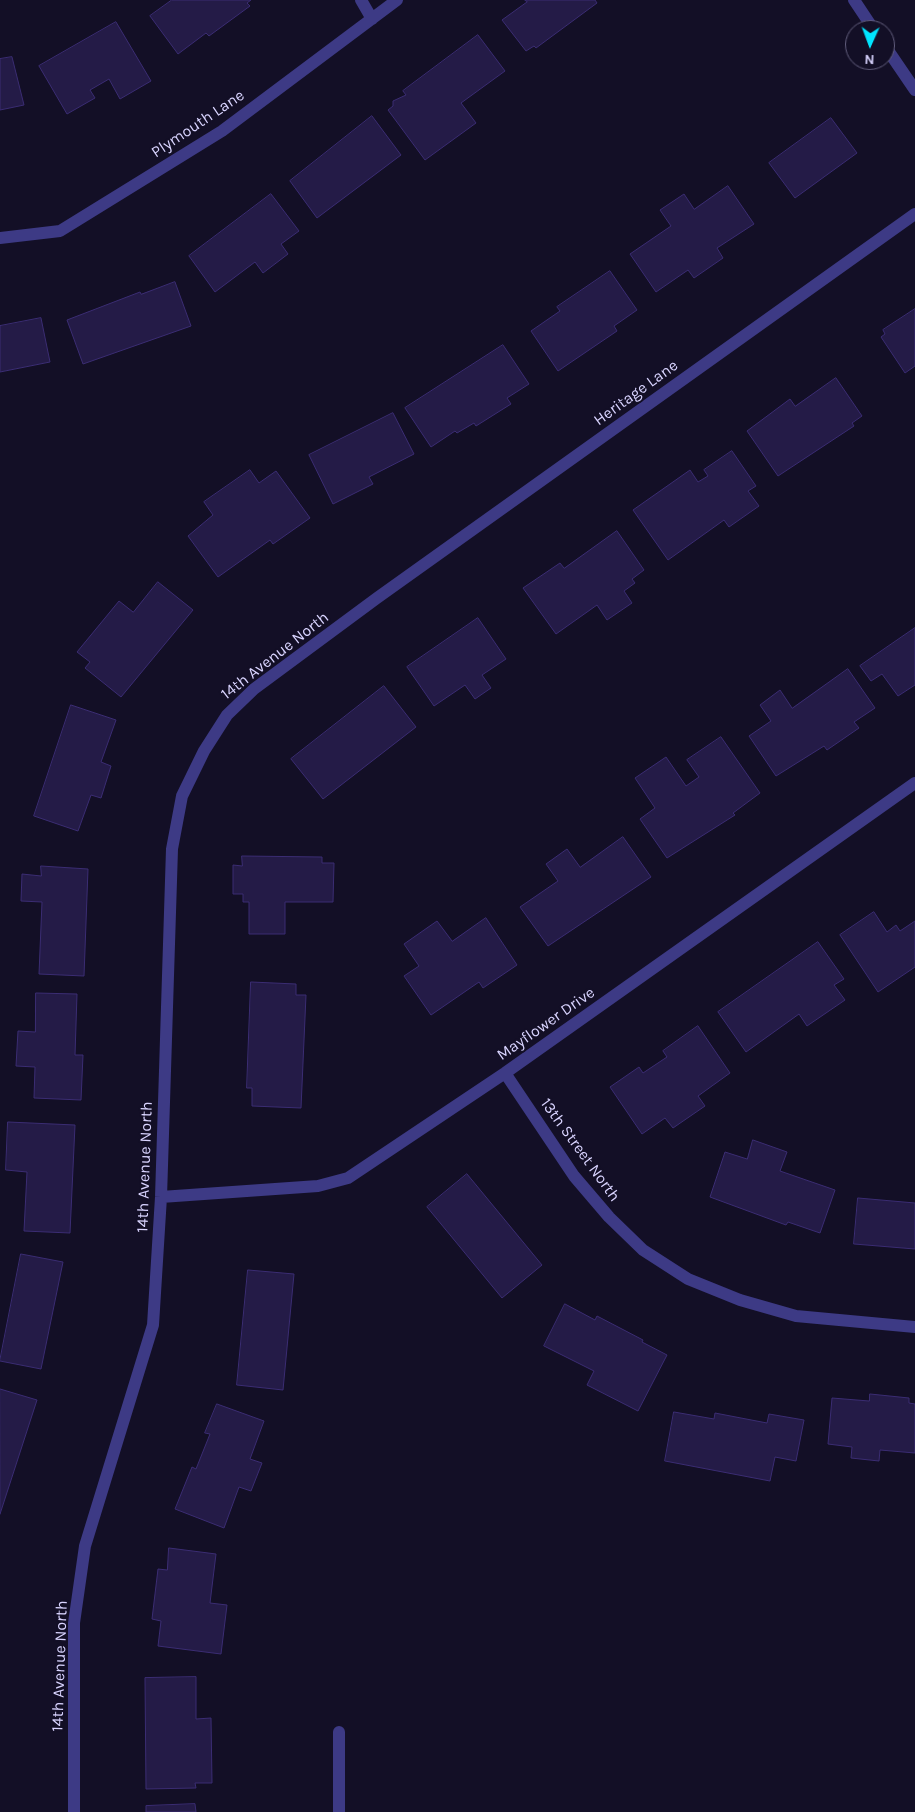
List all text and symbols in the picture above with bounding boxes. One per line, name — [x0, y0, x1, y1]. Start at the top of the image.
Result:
north arrow — [845, 20, 895, 70]
text: N — [864, 51, 875, 68]
street label: Plymouth Lane — [148, 86, 248, 162]
street label: Heritage Lane — [590, 356, 682, 430]
street label: 14th Avenue North — [217, 608, 333, 704]
street label: Mayflower Drive — [493, 983, 599, 1065]
street label: 13th Street North — [536, 1095, 624, 1205]
street label: 14th Avenue North — [133, 1101, 157, 1233]
street label: 14th Avenue North — [48, 1600, 72, 1732]

